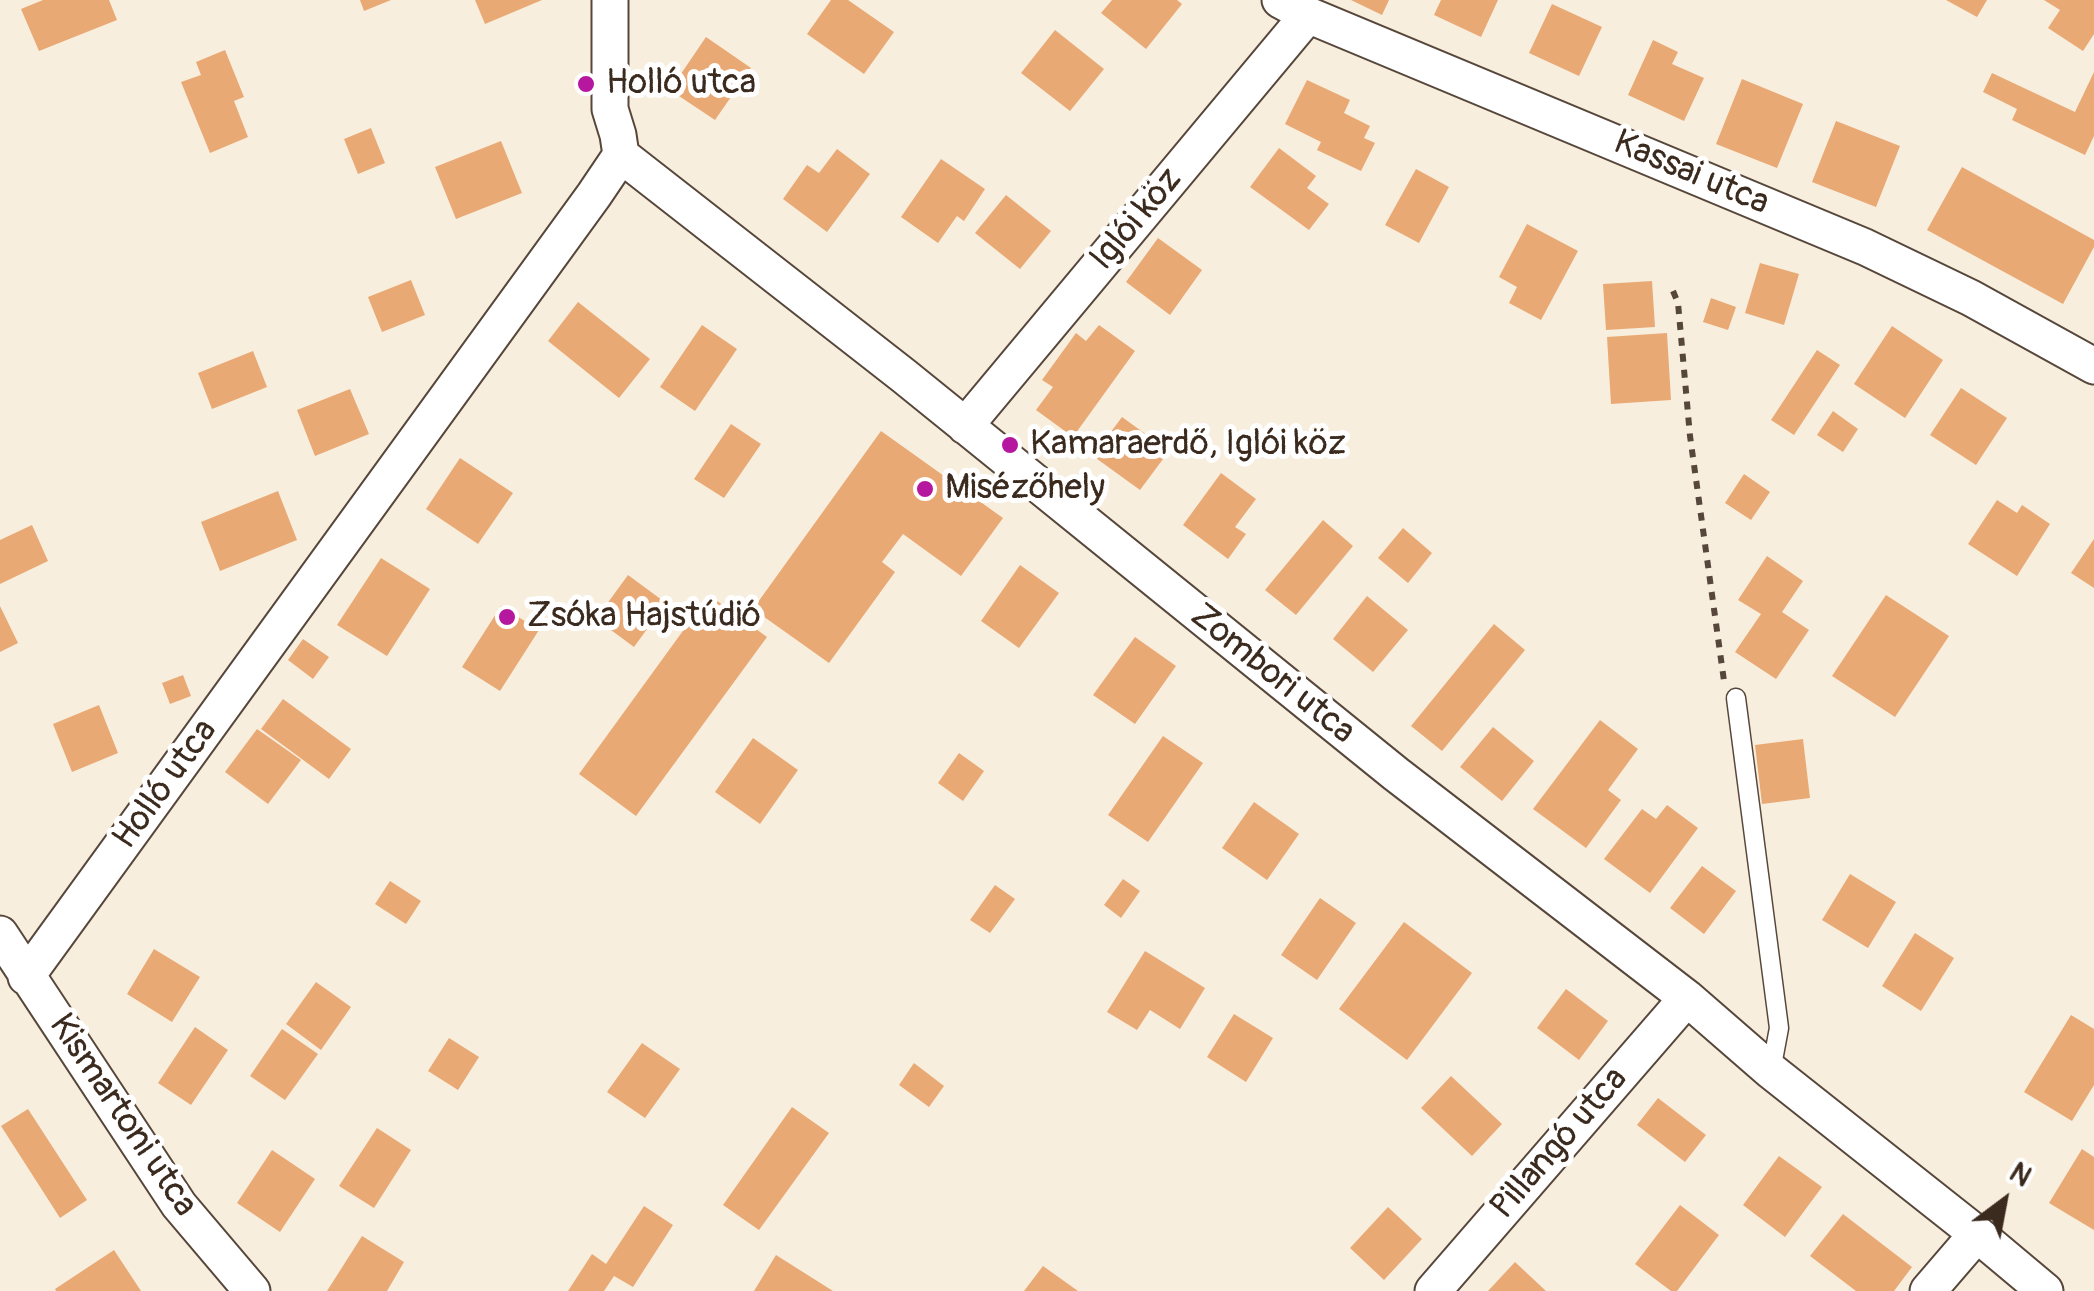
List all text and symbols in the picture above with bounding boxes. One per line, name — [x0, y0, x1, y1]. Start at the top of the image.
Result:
place label: Holló utca — [606, 63, 756, 105]
marker: Holló utca — [575, 73, 597, 95]
street label: Kassai utca — [1607, 123, 1775, 225]
street label: Iglói köz — [1082, 160, 1192, 280]
place label: Kamaraerdő, Iglói köz — [1030, 424, 1346, 466]
marker: Kamaraerdő, Iglói köz — [999, 434, 1021, 456]
place label: Misézőhely — [945, 468, 1105, 510]
marker: Misézőhely — [914, 478, 936, 500]
place label: Zsóka Hajstúdió — [527, 596, 761, 638]
street label: Zombori utca — [1181, 596, 1363, 754]
marker: Zsóka Hajstúdió — [496, 606, 518, 628]
street label: Holló utca — [105, 712, 227, 858]
street label: Kismartoni utca — [39, 1007, 205, 1225]
street label: Pillangó utca — [1483, 1060, 1637, 1228]
north arrow — [1954, 1151, 2054, 1251]
text: N — [2003, 1155, 2037, 1195]

